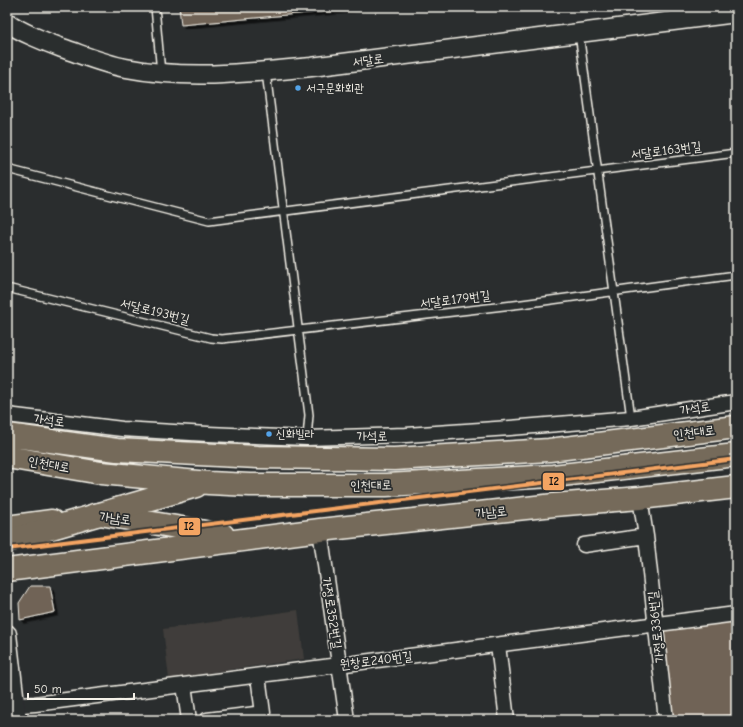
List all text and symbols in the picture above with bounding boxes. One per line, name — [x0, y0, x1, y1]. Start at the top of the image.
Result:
street label: 서달로 — [352, 51, 384, 69]
place label: 서구문화회관 — [306, 81, 364, 95]
marker: 서구문화회관 — [293, 83, 303, 93]
street label: 서달로163번길 — [630, 138, 702, 162]
street label: 서달로179번길 — [419, 287, 491, 311]
street label: 서달로193번길 — [119, 295, 191, 327]
street label: 가석로 — [678, 398, 712, 418]
street label: 가석로 — [33, 411, 65, 429]
street label: 인천대로 — [672, 422, 716, 442]
place label: 신화빌라 — [276, 427, 315, 441]
street label: 가석로 — [356, 428, 388, 444]
marker: 신화빌라 — [264, 429, 274, 439]
street label: 인천대로 — [27, 453, 71, 475]
line badge: I2 — [542, 472, 565, 491]
text: I2 — [549, 475, 559, 488]
street label: 인천대로 — [350, 477, 392, 493]
street label: 가남로 — [475, 503, 507, 521]
street label: 가남로 — [99, 509, 131, 527]
line badge: I2 — [178, 517, 201, 536]
text: I2 — [184, 520, 194, 533]
street label: 가정로352번길 — [319, 576, 345, 650]
street label: 가정로336번길 — [645, 590, 667, 664]
street label: 원창로240번길 — [339, 648, 413, 672]
scale bar — [28, 675, 134, 701]
text: 50 m — [34, 682, 62, 696]

